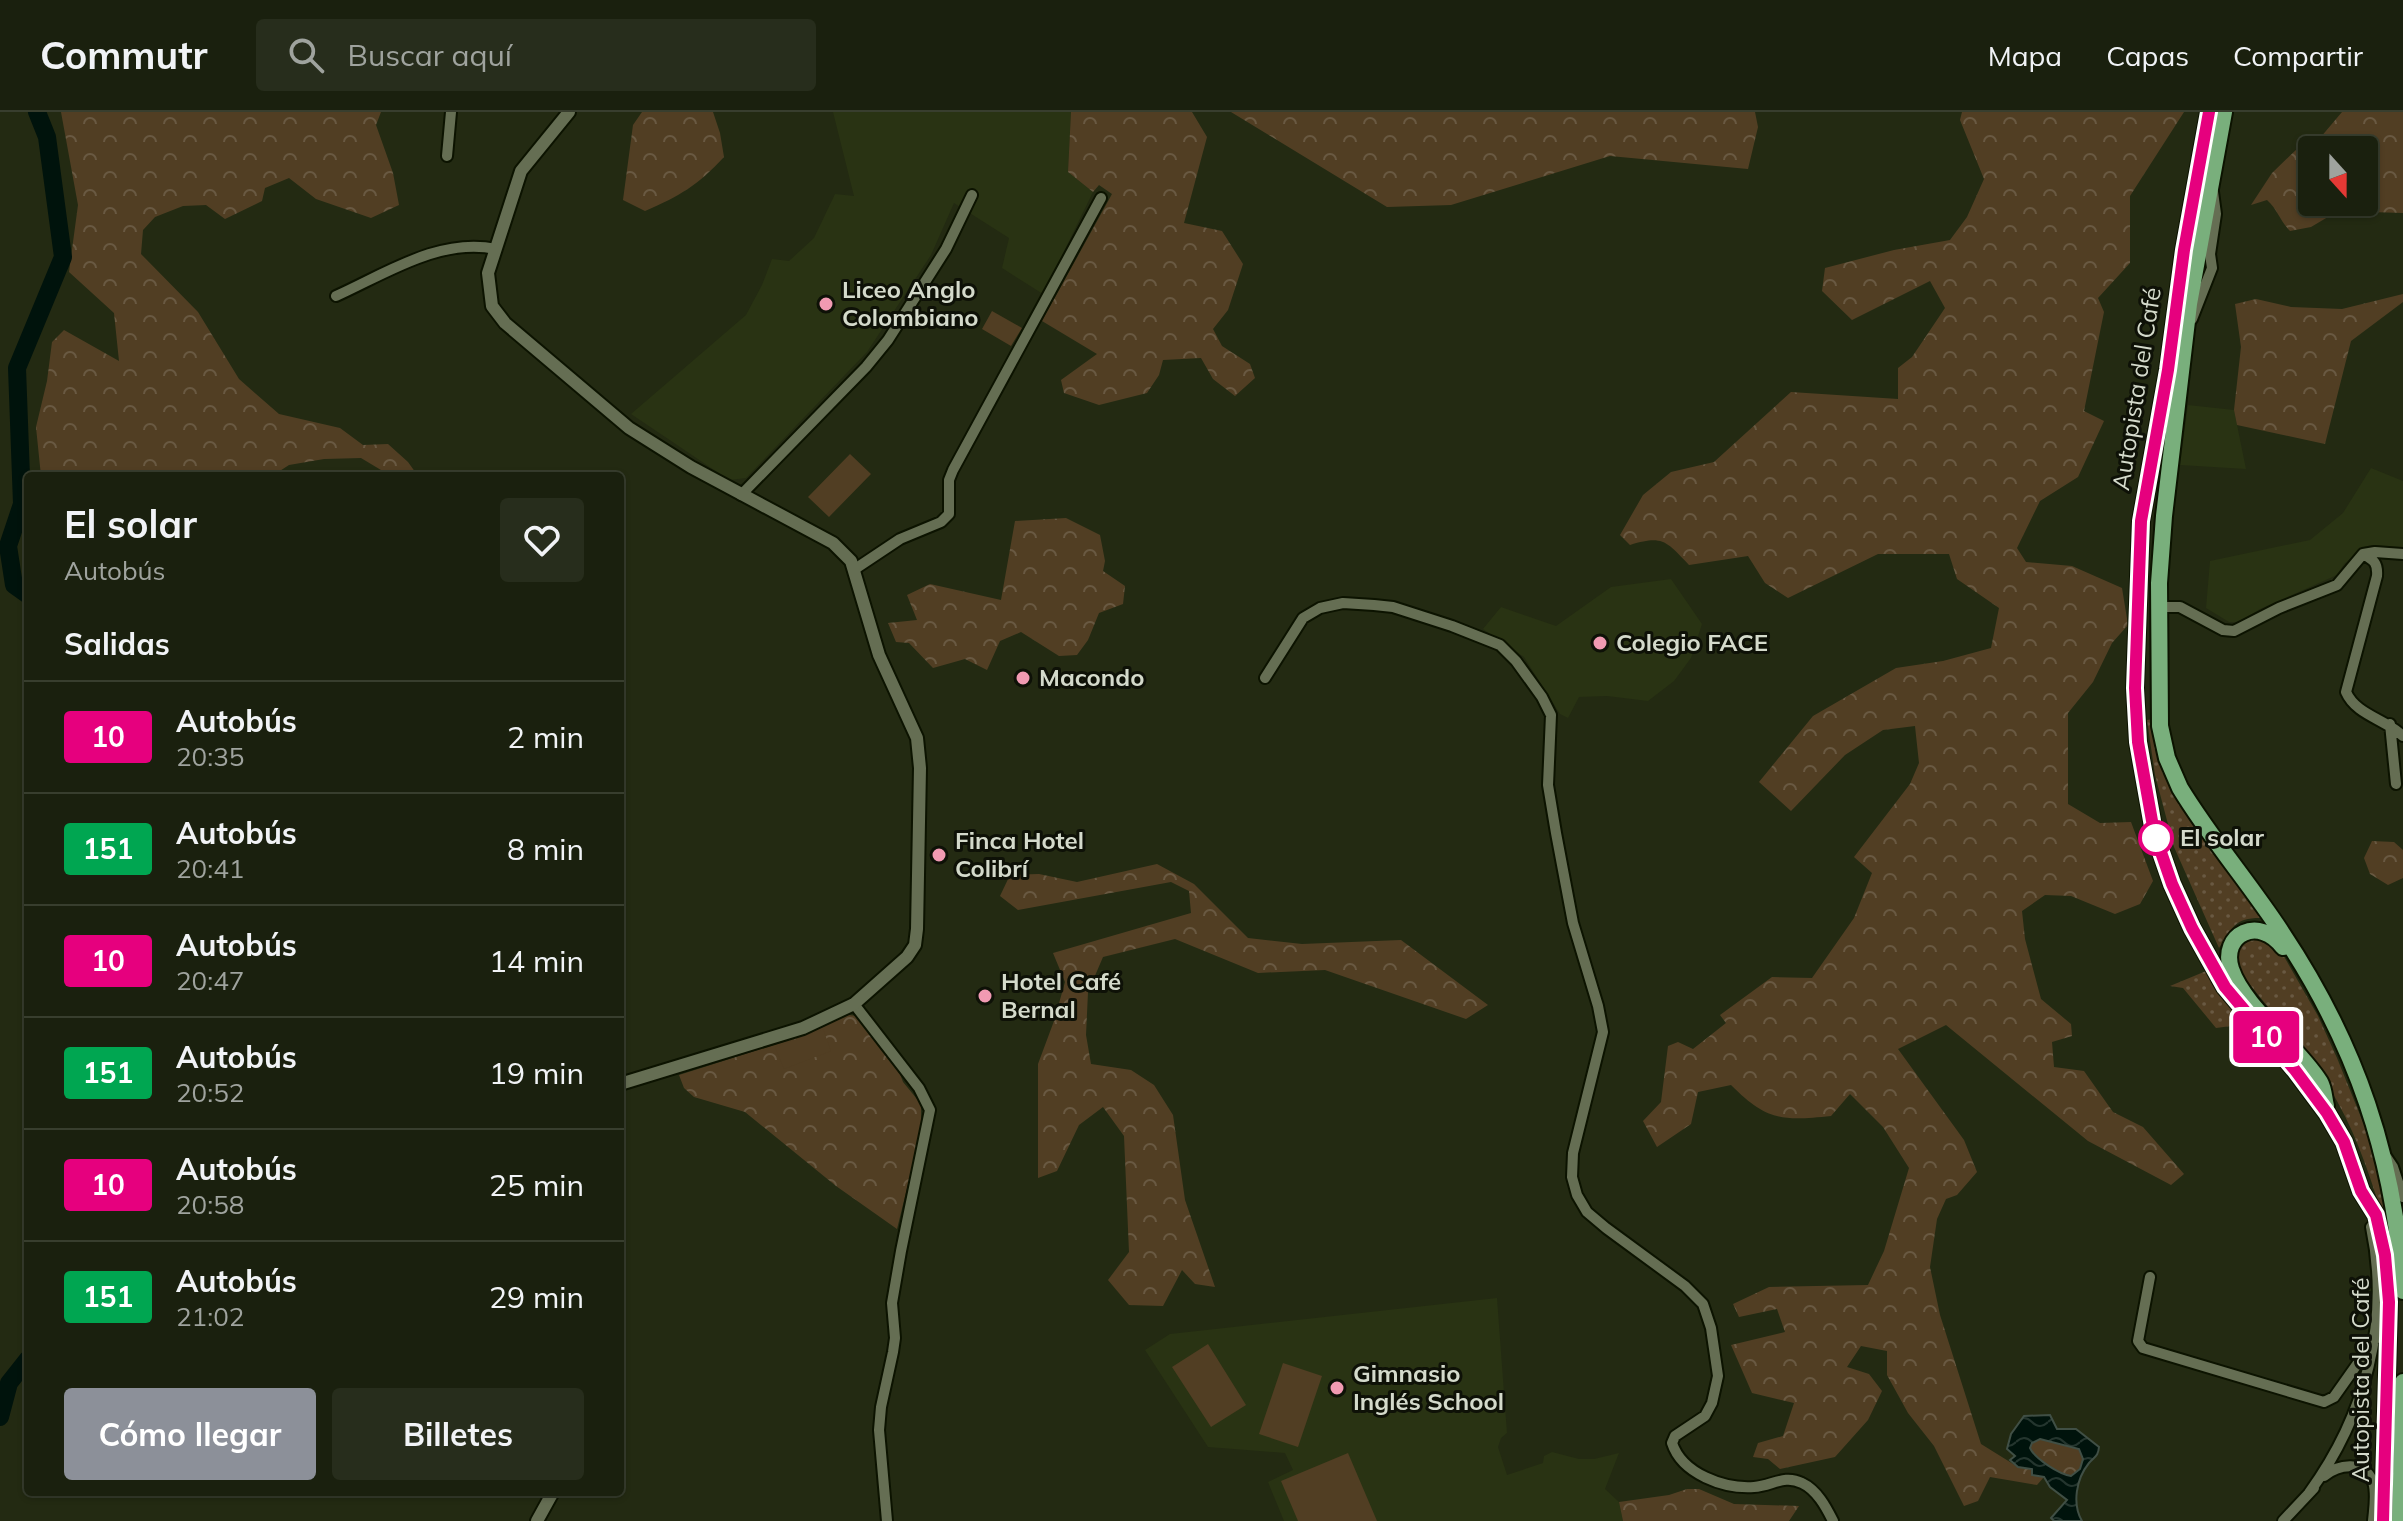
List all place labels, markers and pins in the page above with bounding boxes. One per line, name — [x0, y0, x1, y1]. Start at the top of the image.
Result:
place label: Liceo Anglo Colombiano — [842, 274, 979, 332]
marker: Liceo Anglo Colombiano — [817, 295, 835, 313]
place label: Colegio FACE — [1616, 627, 1768, 657]
marker: Colegio FACE — [1591, 634, 1609, 652]
place label: Macondo — [1039, 662, 1144, 692]
marker: Macondo — [1014, 669, 1032, 687]
marker: El solar — [2139, 821, 2173, 855]
place label: El solar — [2180, 822, 2264, 852]
place label: Finca Hotel Colibrí — [955, 825, 1084, 883]
marker: Finca Hotel Colibrí — [930, 846, 948, 864]
place label: Hotel Café Bernal — [1001, 966, 1121, 1024]
marker: Hotel Café Bernal — [976, 987, 994, 1005]
place label: Gimnasio Inglés School — [1353, 1358, 1504, 1416]
marker: Gimnasio Inglés School — [1328, 1379, 1346, 1397]

